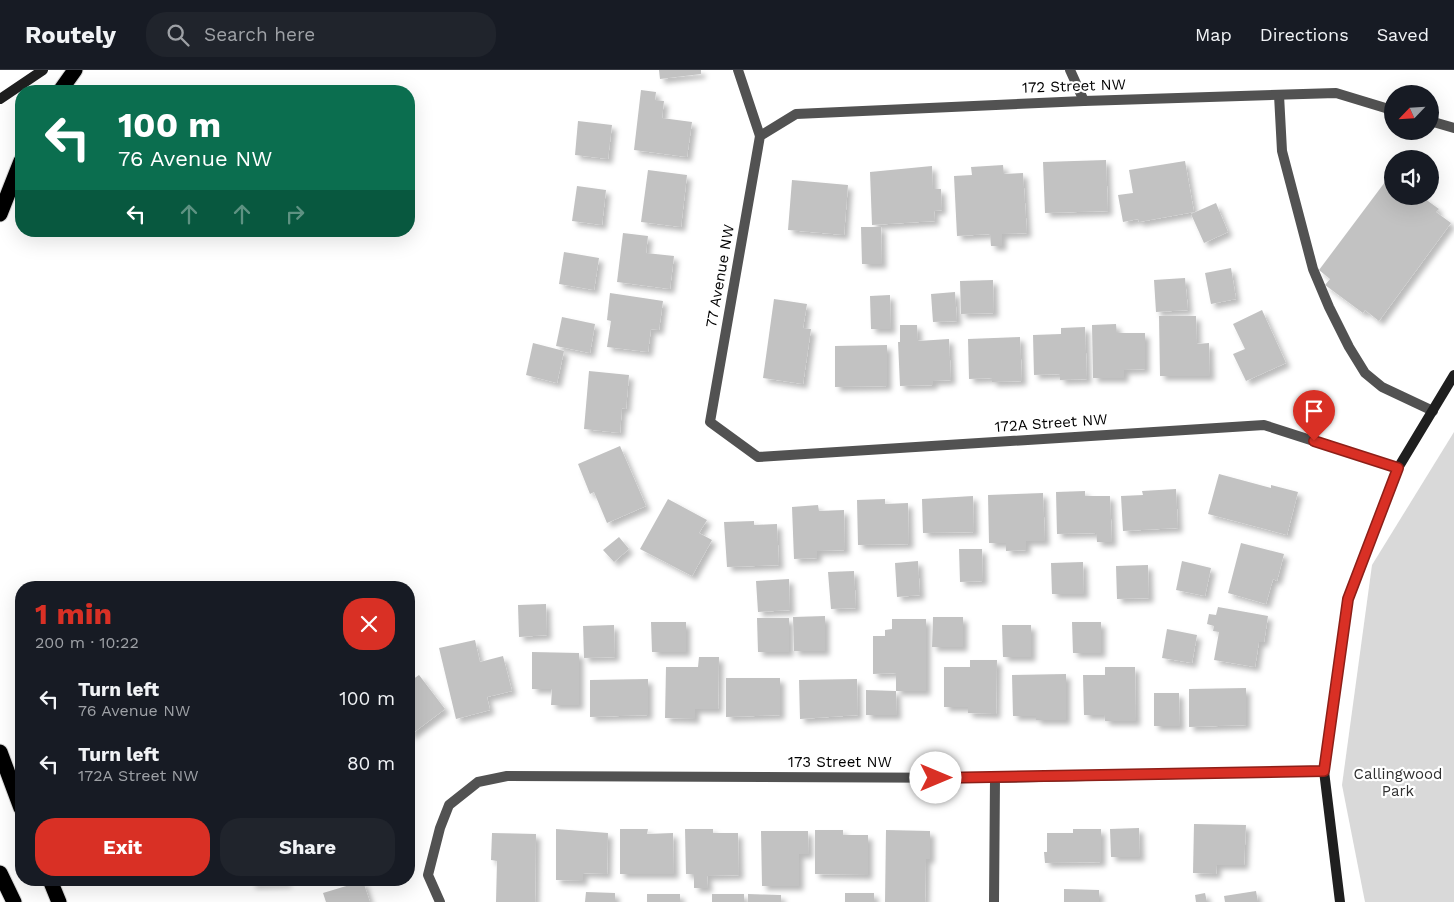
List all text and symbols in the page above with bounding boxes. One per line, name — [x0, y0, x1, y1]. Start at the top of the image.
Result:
search box — [146, 12, 496, 57]
text: Routely — [25, 21, 116, 49]
icon: search — [164, 21, 192, 49]
text: Search here — [204, 23, 315, 46]
text: Map — [1195, 24, 1232, 45]
text: Directions — [1260, 24, 1349, 45]
text: Saved — [1377, 24, 1429, 45]
street label: 172 Street NW — [1022, 75, 1126, 97]
north arrow — [1384, 85, 1439, 140]
map controls — [1384, 85, 1439, 205]
text: 100 m — [118, 104, 221, 146]
icon: left — [35, 105, 100, 170]
text: 76 Avenue NW — [118, 146, 273, 171]
button: sound — [1384, 150, 1439, 205]
icon: left — [122, 200, 150, 228]
icon: ahead — [175, 200, 203, 228]
icon: ahead — [228, 200, 256, 228]
icon: right — [281, 200, 309, 228]
street label: 77 Avenue NW — [702, 223, 738, 329]
pin — [1293, 390, 1335, 441]
icon: arrive — [1300, 397, 1328, 425]
street label: 172A Street NW — [994, 410, 1108, 436]
text: 1 min — [35, 596, 112, 631]
button: close — [343, 598, 395, 650]
text: 200 m · 10:22 — [35, 633, 139, 652]
text: Turn left — [78, 678, 159, 701]
icon: left — [35, 685, 63, 713]
text: 100 m — [339, 687, 395, 710]
text: 76 Avenue NW — [78, 701, 190, 720]
text: Turn left — [78, 743, 159, 766]
icon: left — [35, 750, 63, 778]
position arrow — [909, 751, 961, 803]
text: 80 m — [347, 752, 395, 775]
street label: 173 Street NW — [788, 753, 892, 771]
park label: Callingwood Park — [1354, 765, 1442, 800]
text: 172A Street NW — [78, 766, 199, 785]
button: Exit — [35, 818, 210, 876]
button: Share — [220, 818, 395, 876]

